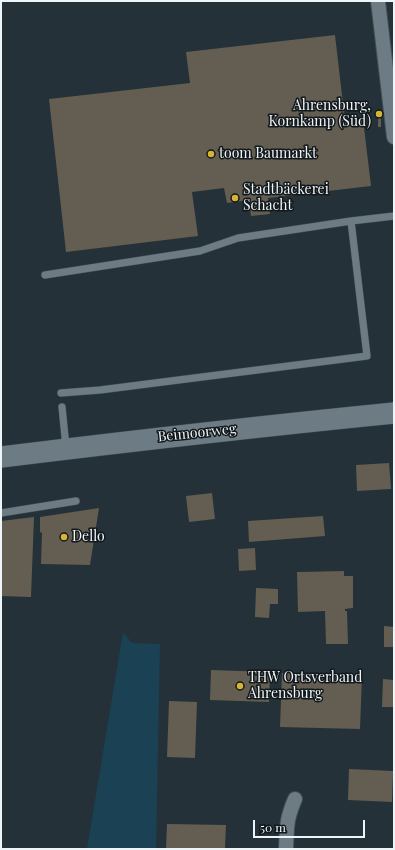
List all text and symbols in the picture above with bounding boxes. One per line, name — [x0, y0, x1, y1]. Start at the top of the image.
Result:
place label: Ahrensburg, Kornkamp (Süd) — [268, 98, 371, 130]
marker: Ahrensburg, Kornkamp (Süd) — [374, 109, 384, 119]
place label: toom Baumarkt — [219, 146, 317, 162]
marker: toom Baumarkt — [206, 149, 216, 159]
place label: Stadtbäckerei Schacht — [243, 182, 329, 214]
marker: Stadtbäckerei Schacht — [230, 193, 240, 203]
street label: Beimoorweg — [157, 421, 237, 445]
place label: Dello — [72, 529, 105, 545]
marker: Dello — [59, 532, 69, 542]
place label: THW Ortsverband Ahrensburg — [248, 670, 362, 702]
marker: THW Ortsverband Ahrensburg — [235, 681, 245, 691]
scale bar — [255, 812, 367, 838]
text: 50 m — [260, 819, 286, 835]

